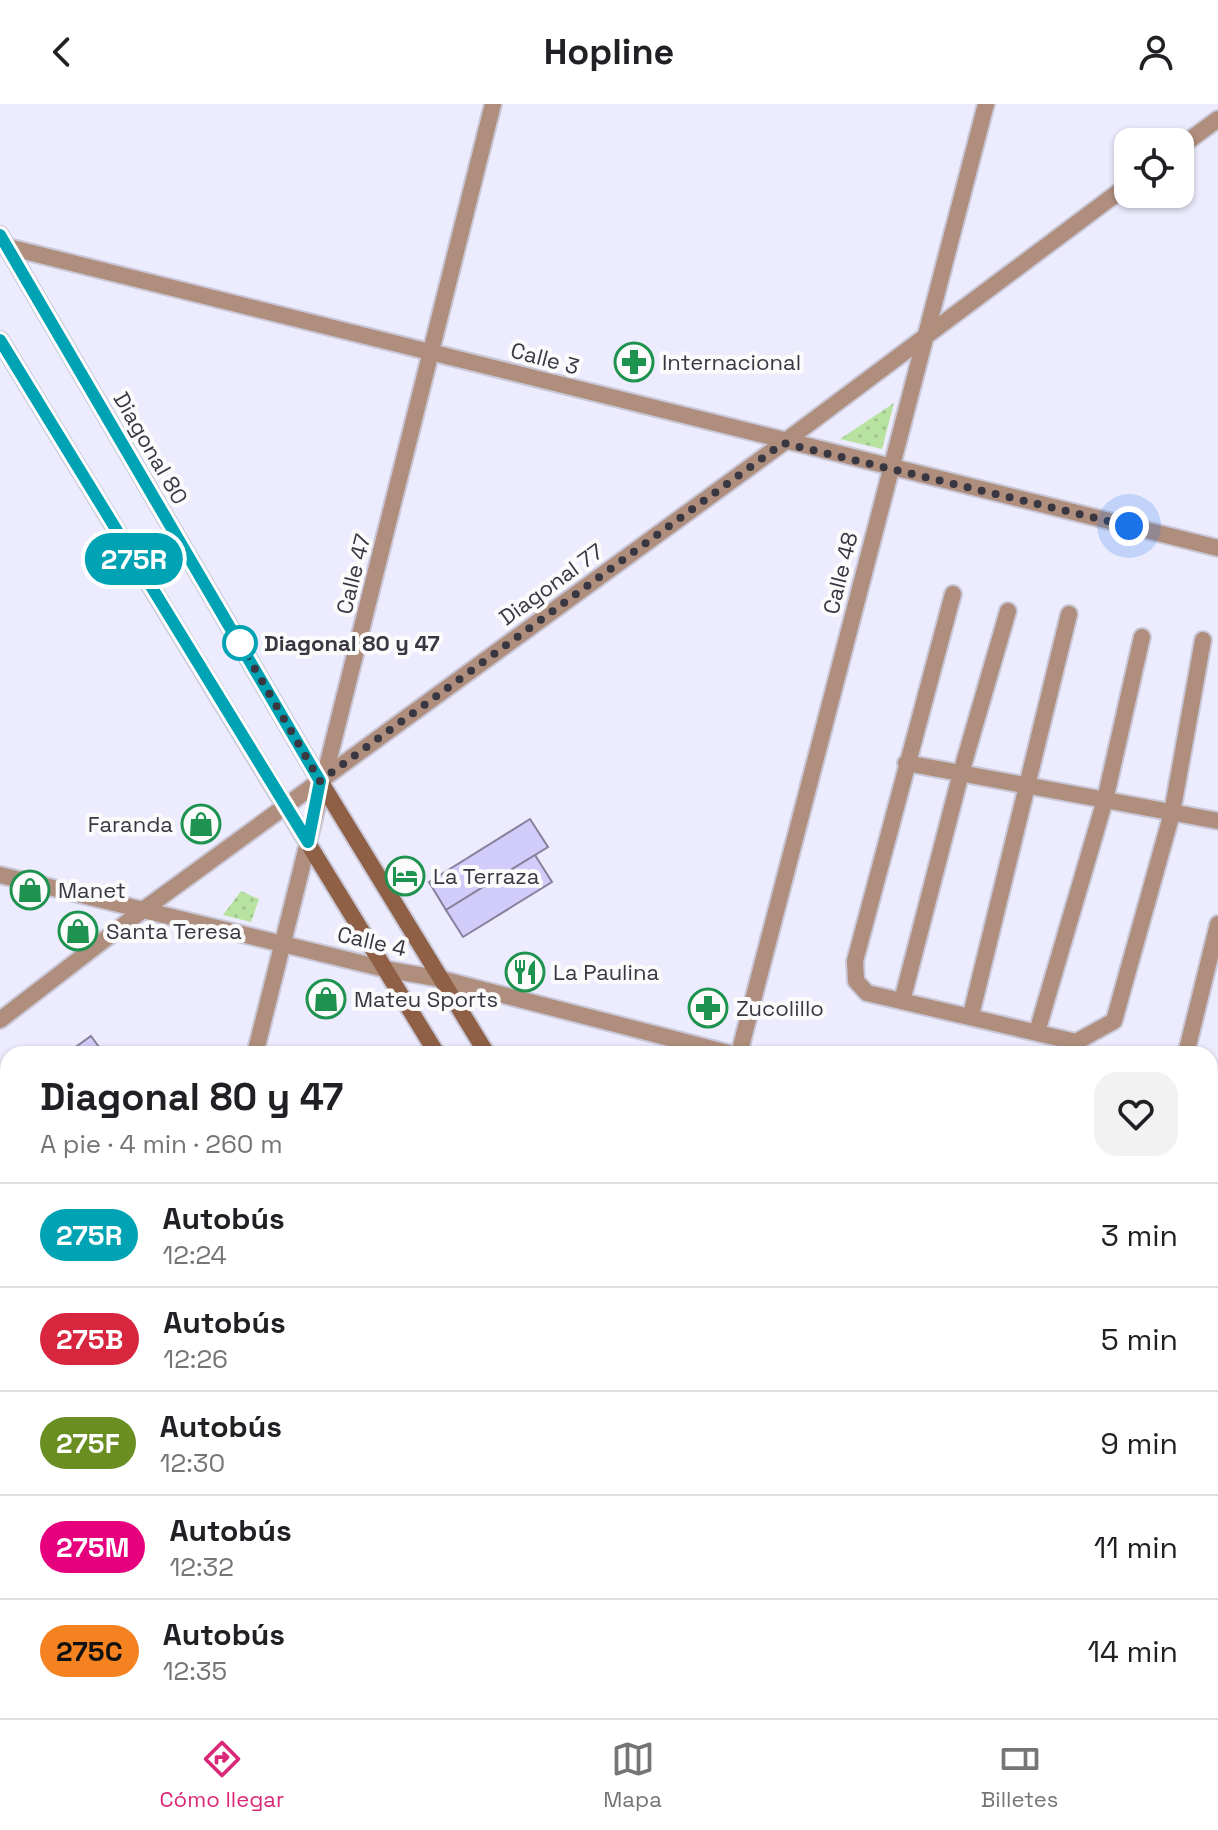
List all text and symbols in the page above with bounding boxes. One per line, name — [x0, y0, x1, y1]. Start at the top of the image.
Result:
text: Hopline — [544, 29, 674, 75]
icon: back — [40, 30, 84, 74]
icon: person — [1134, 30, 1178, 74]
map controls — [1114, 128, 1194, 208]
button: locate — [1114, 128, 1194, 208]
street label: Calle 3 — [508, 335, 582, 381]
pharmacy icon: Internacional — [613, 341, 655, 383]
place label: Internacional — [662, 348, 801, 376]
street label: Diagonal 80 — [108, 387, 194, 509]
your location — [1109, 506, 1149, 546]
street label: Calle 48 — [816, 529, 864, 617]
street label: Calle 47 — [330, 531, 376, 617]
line badge: 275R — [78, 533, 190, 585]
street label: Diagonal 77 — [493, 537, 609, 631]
text: 275R — [101, 541, 167, 577]
marker: Diagonal 80 y 47 — [223, 626, 257, 660]
place label: Diagonal 80 y 47 — [264, 629, 440, 657]
shop icon: Faranda — [180, 803, 222, 845]
place label: Faranda — [88, 810, 173, 838]
hotel icon: La Terraza — [384, 855, 426, 897]
place label: La Terraza — [433, 862, 540, 890]
shop icon: Manet — [9, 869, 51, 911]
place label: Manet — [58, 876, 126, 904]
shop icon: Santa Teresa — [57, 910, 99, 952]
place label: Santa Teresa — [106, 917, 242, 945]
street label: Calle 4 — [335, 919, 409, 963]
restaurant icon: La Paulina — [504, 951, 546, 993]
place label: La Paulina — [553, 958, 659, 986]
shop icon: Mateu Sports — [305, 978, 347, 1020]
place label: Mateu Sports — [354, 985, 498, 1013]
pharmacy icon: Zucolillo — [687, 987, 729, 1029]
place label: Zucolillo — [736, 994, 824, 1022]
button: heart — [1094, 1072, 1178, 1156]
text: Diagonal 80 y 47 — [40, 1073, 343, 1121]
text: A pie · 4 min · 260 m — [40, 1127, 283, 1161]
text: Autobús — [162, 1199, 285, 1238]
text: 3 min — [1101, 1216, 1178, 1255]
text: 275R — [56, 1217, 122, 1253]
text: 12:24 — [162, 1238, 227, 1272]
text: Autobús — [163, 1303, 286, 1342]
text: 5 min — [1101, 1320, 1178, 1359]
text: 275B — [56, 1321, 123, 1357]
text: 12:26 — [163, 1342, 228, 1376]
text: Autobús — [160, 1407, 282, 1446]
text: 9 min — [1100, 1424, 1178, 1463]
text: 275F — [56, 1425, 120, 1461]
text: 12:30 — [160, 1446, 225, 1480]
text: Autobús — [169, 1511, 292, 1550]
text: 11 min — [1094, 1528, 1178, 1567]
text: 275M — [56, 1529, 129, 1565]
text: 12:32 — [169, 1550, 234, 1584]
text: Autobús — [163, 1615, 285, 1654]
text: 14 min — [1087, 1632, 1178, 1671]
text: 275C — [56, 1633, 123, 1669]
text: 12:35 — [163, 1654, 227, 1688]
tab: Cómo llegar — [160, 1737, 284, 1813]
tab: Mapa — [603, 1737, 662, 1813]
tab: Billetes — [981, 1737, 1058, 1813]

